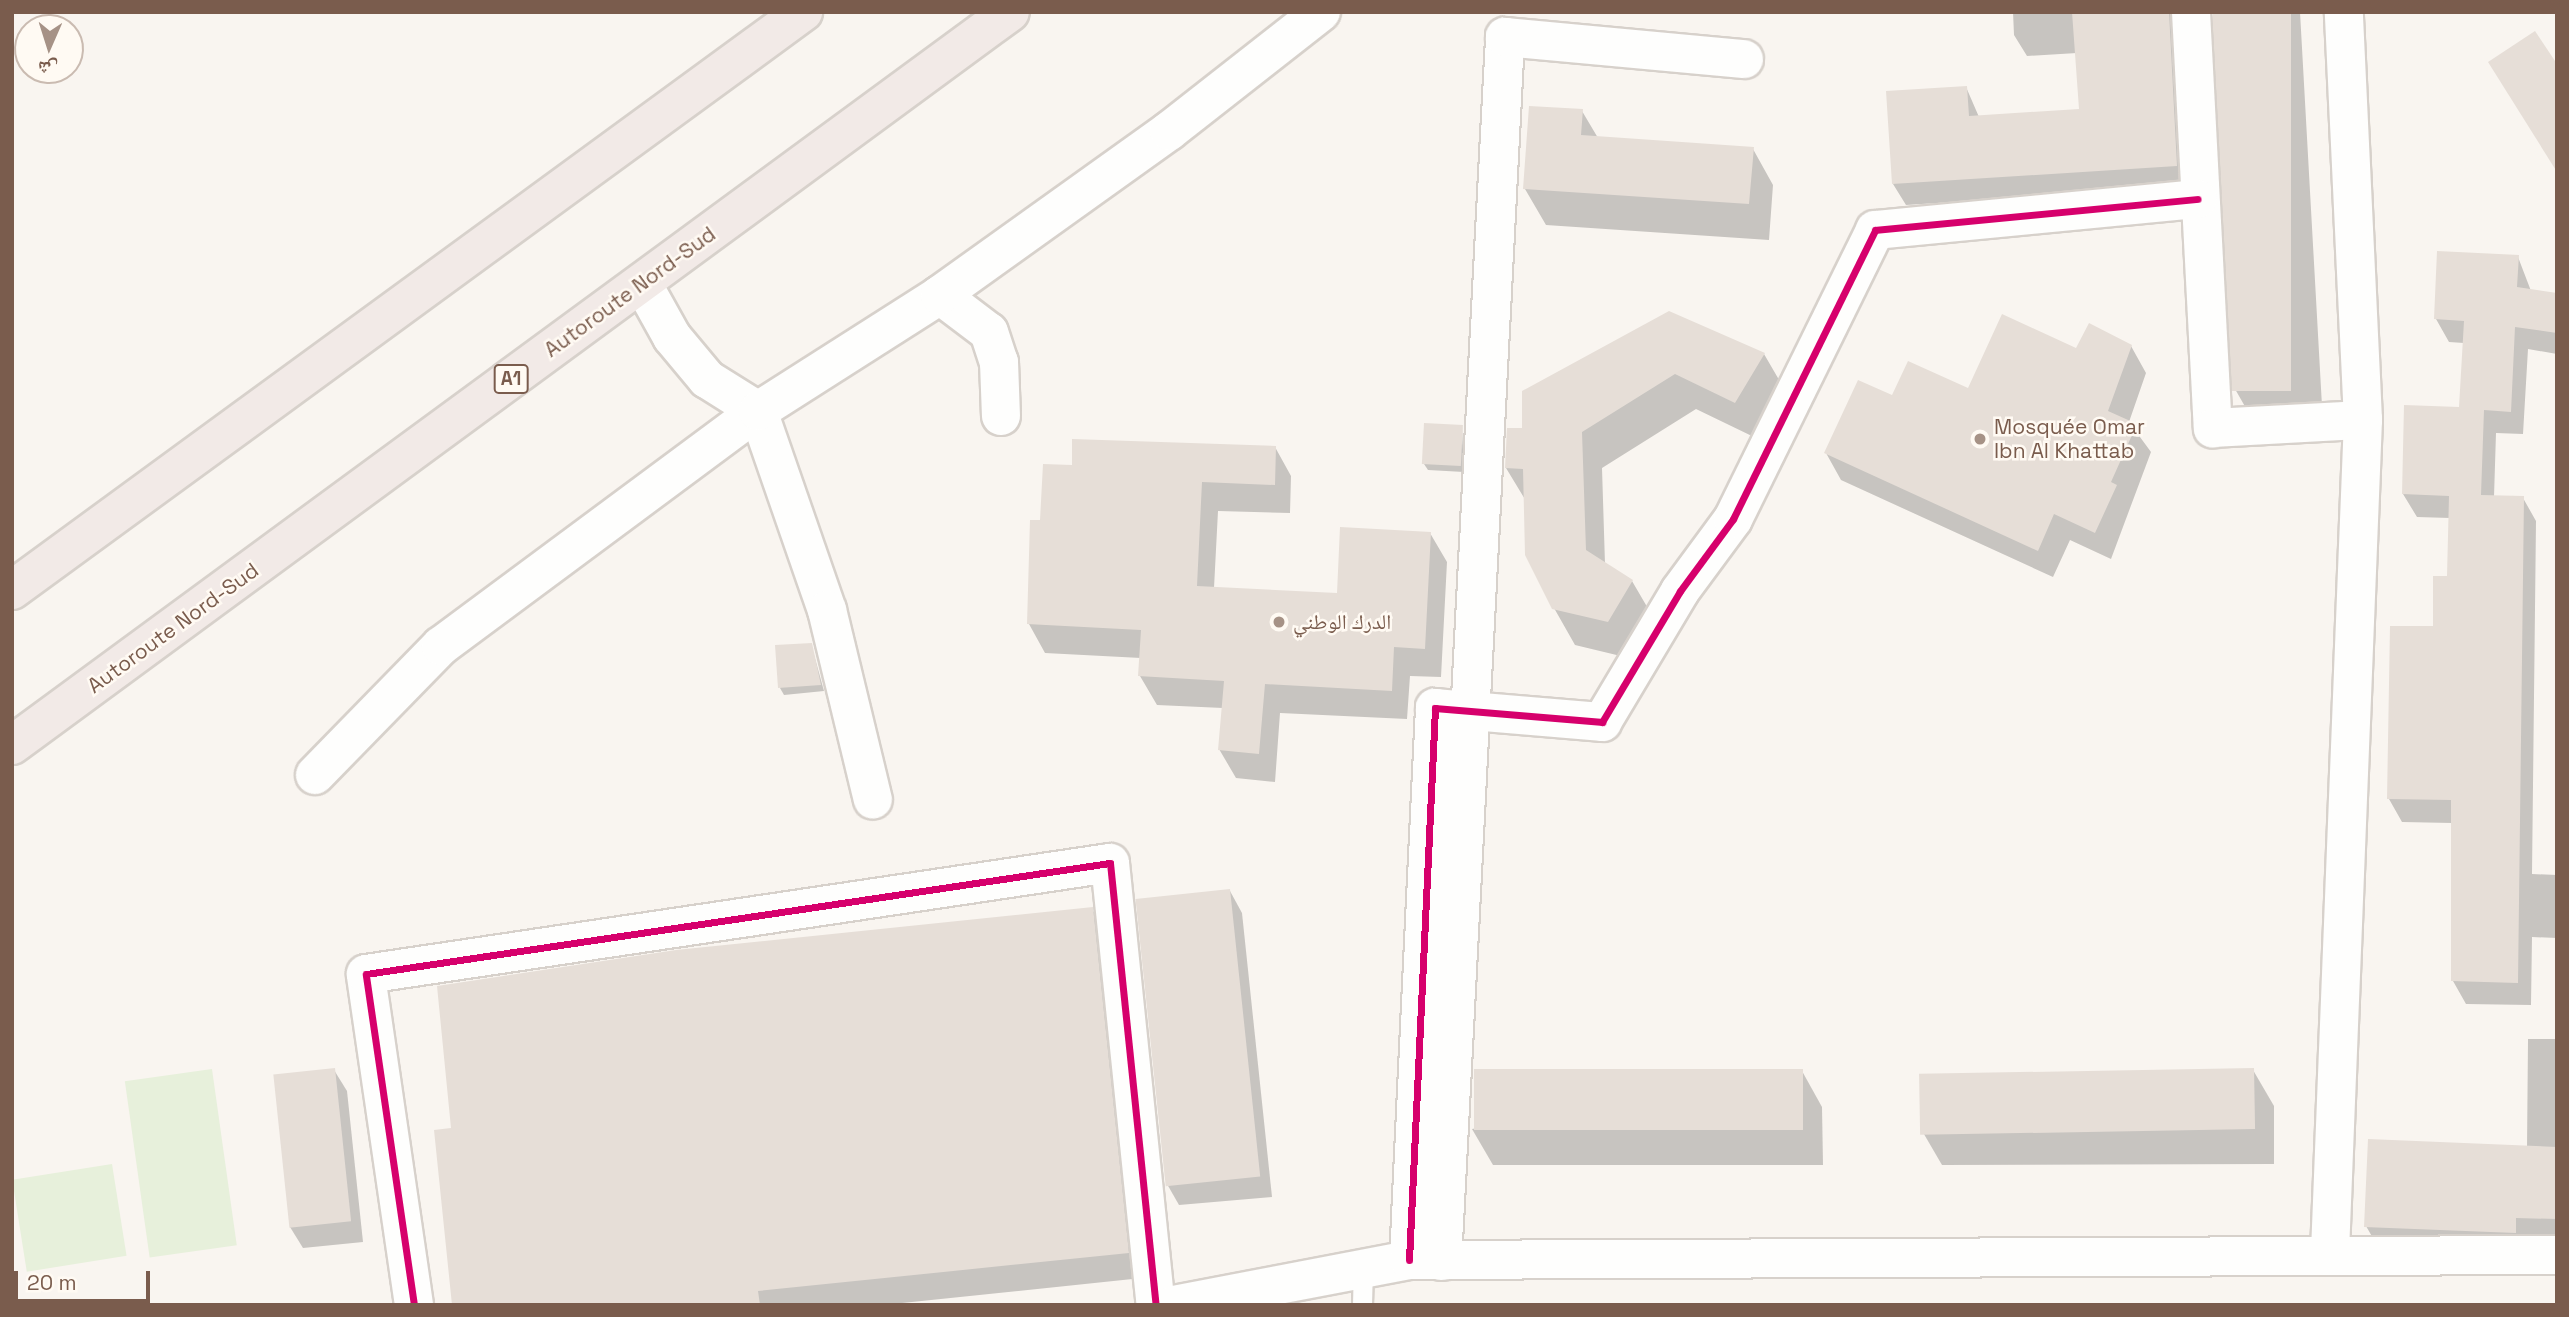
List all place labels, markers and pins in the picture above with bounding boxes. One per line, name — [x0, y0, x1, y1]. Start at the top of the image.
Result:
place label: Mosquée Omar Ibn Al Khattab — [1994, 414, 2145, 464]
marker: Mosquée Omar Ibn Al Khattab — [1972, 431, 1988, 447]
place label: الدرك الوطني — [1293, 609, 1391, 635]
marker: الدرك الوطني — [1271, 614, 1287, 630]

